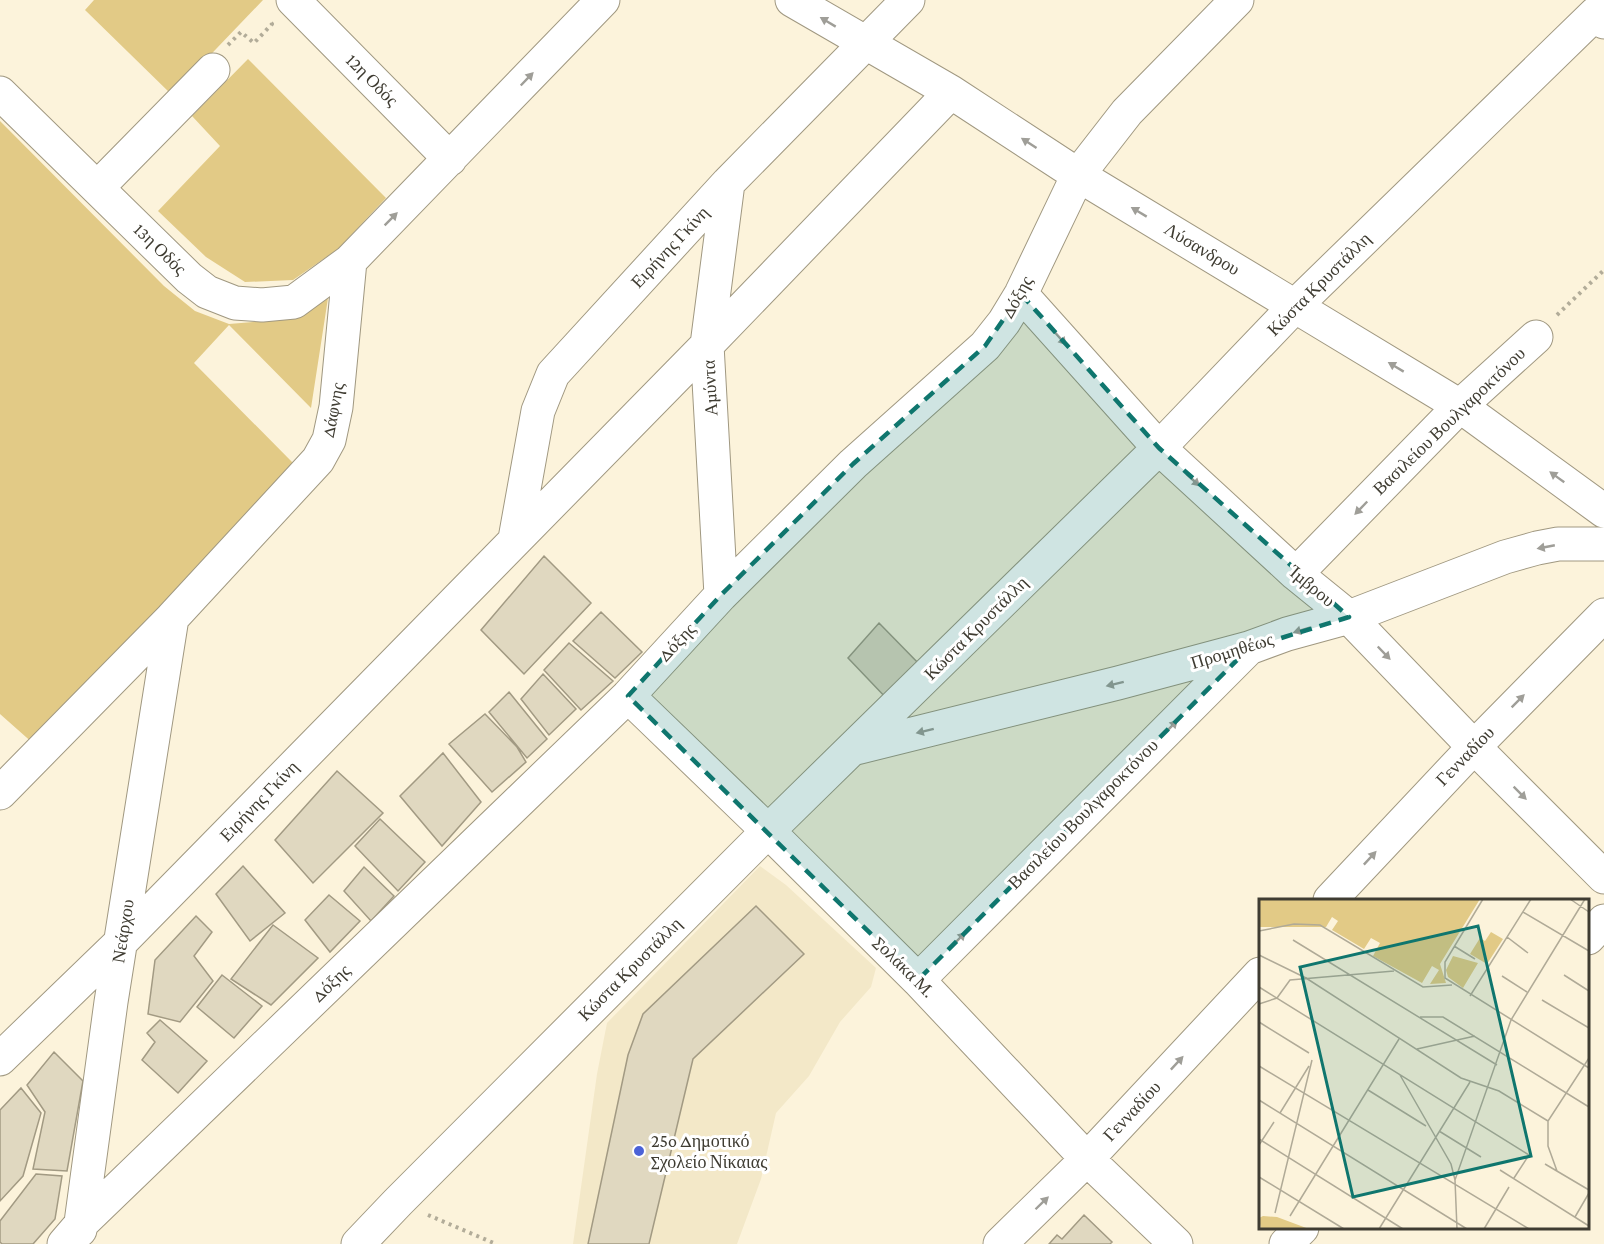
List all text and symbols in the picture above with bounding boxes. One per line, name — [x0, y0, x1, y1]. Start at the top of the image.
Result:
one-way arrow — [820, 16, 836, 27]
street label: 12η Οδός — [342, 50, 402, 110]
one-way arrow — [520, 72, 534, 87]
one-way arrow — [1022, 137, 1038, 149]
street label: Ειρήνης Γκίνη — [627, 202, 713, 292]
one-way arrow — [1131, 206, 1147, 217]
one-way arrow — [384, 213, 398, 227]
street label: 13η Οδός — [130, 219, 190, 279]
street label: Λύσανδρου — [1161, 219, 1243, 279]
street label: Κώστα Κρυστάλλη — [1263, 228, 1375, 340]
street label: Δόξης — [997, 273, 1037, 321]
one-way arrow — [1053, 330, 1066, 345]
street label: Βασιλείου Βουλγαροκτόνου — [1369, 343, 1529, 499]
street label: Αμύντα — [699, 359, 721, 417]
one-way arrow — [1388, 361, 1404, 372]
street label: Δάφνης — [318, 381, 348, 439]
one-way arrow — [1549, 471, 1564, 483]
one-way arrow — [1185, 473, 1200, 486]
one-way arrow — [1354, 500, 1368, 514]
one-way arrow — [1536, 543, 1555, 552]
street label: Ίμβρου — [1284, 561, 1339, 611]
street label: Κώστα Κρυστάλλη — [920, 572, 1032, 684]
street label: Δόξης — [654, 619, 700, 665]
one-way arrow — [1293, 626, 1311, 635]
street label: Προμηθέως — [1188, 629, 1276, 673]
one-way arrow — [1377, 646, 1391, 661]
one-way arrow — [1105, 680, 1123, 689]
one-way arrow — [1511, 695, 1525, 709]
one-way arrow — [1164, 720, 1178, 734]
street label: Γενναδίου — [1432, 722, 1498, 790]
one-way arrow — [916, 726, 935, 736]
street label: Βασιλείου Βουλγαροκτόνου — [1004, 735, 1162, 893]
street label: Ειρήνης Γκίνη — [216, 757, 302, 845]
one-way arrow — [1513, 785, 1527, 800]
one-way arrow — [1362, 851, 1376, 865]
street label: Νεάρχου — [108, 898, 138, 964]
inset map — [1259, 899, 1589, 1229]
street label: Κώστα Κρυστάλλη — [574, 913, 686, 1025]
one-way arrow — [952, 931, 966, 946]
street label: Σολάκα Μ. — [869, 932, 939, 1002]
street label: Δόξης — [308, 960, 354, 1006]
one-way arrow — [1170, 1056, 1184, 1070]
street label: Γενναδίου — [1099, 1077, 1165, 1145]
place label: 25o Δημοτικό Σχολείο Νίκαιας — [651, 1131, 767, 1172]
marker: 25o Δημοτικό Σχολείο Νίκαιας — [632, 1144, 646, 1158]
one-way arrow — [1034, 1197, 1049, 1210]

